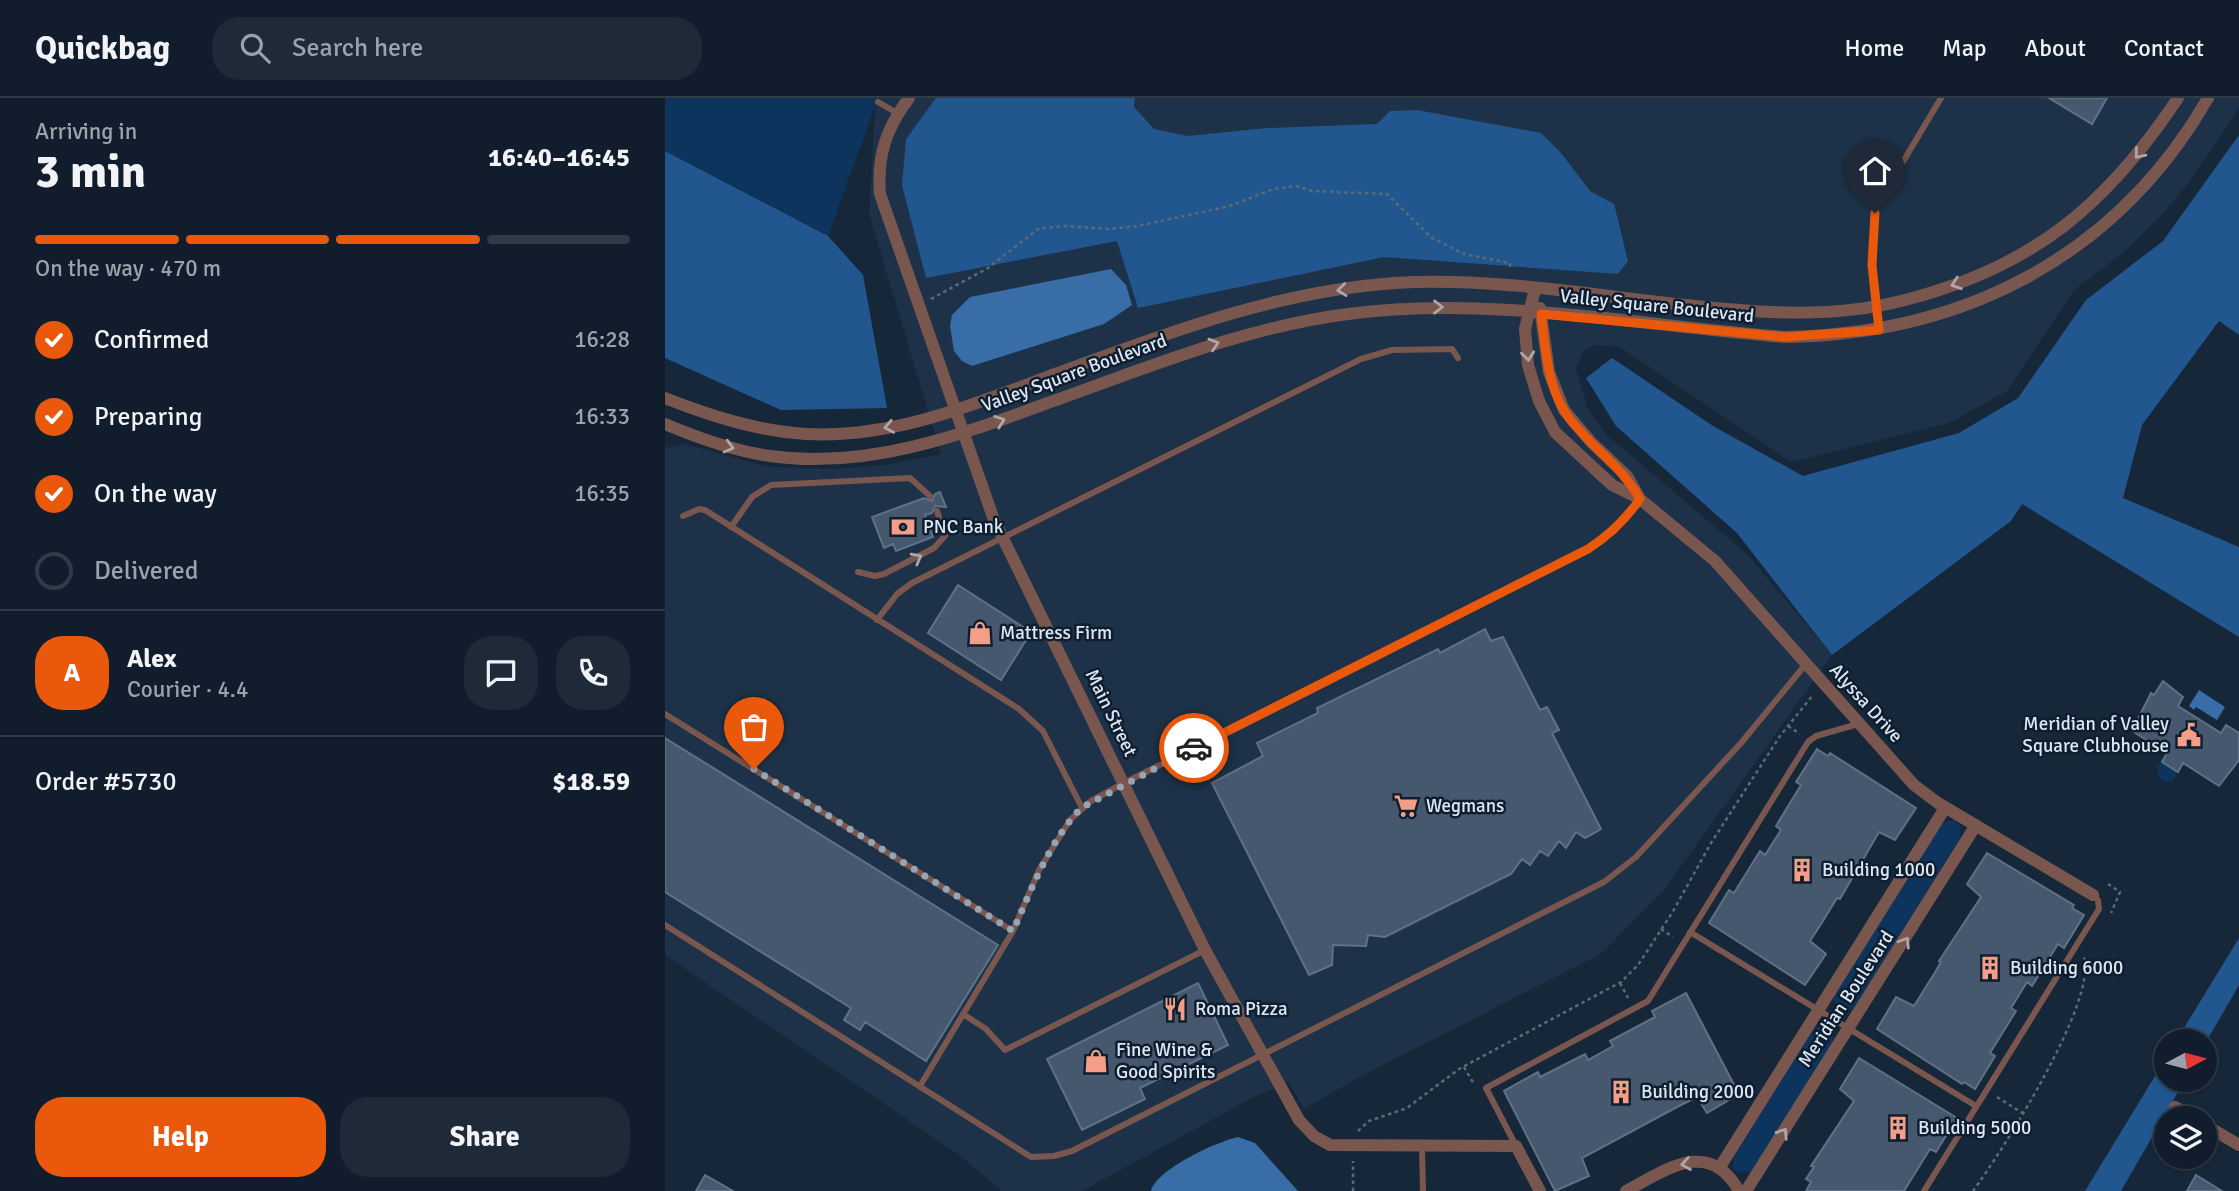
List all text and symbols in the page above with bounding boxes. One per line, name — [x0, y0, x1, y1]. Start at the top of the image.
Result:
search box — [212, 17, 702, 80]
text: Quickbag — [35, 28, 170, 69]
icon: search — [236, 29, 274, 67]
text: Search here — [292, 32, 423, 64]
text: Home — [1844, 33, 1904, 63]
text: Map — [1942, 33, 1987, 63]
text: About — [2025, 33, 2086, 63]
text: Contact — [2124, 33, 2204, 63]
text: Arriving in — [35, 117, 137, 146]
pin — [1845, 141, 1905, 213]
text: 16:40–16:45 — [488, 142, 630, 174]
text: 3 min — [35, 144, 146, 200]
one-way arrow — [2134, 146, 2147, 158]
icon: home — [1856, 152, 1894, 190]
text: On the way · 470 m — [35, 254, 221, 283]
one-way arrow — [1951, 276, 1963, 290]
one-way arrow — [1337, 282, 1348, 297]
street label: Valley Square Boulevard — [1559, 284, 1755, 328]
one-way arrow — [1433, 299, 1443, 315]
icon: check — [35, 321, 73, 359]
text: Confirmed — [94, 324, 209, 356]
text: 16:28 — [574, 325, 630, 354]
street label: Valley Square Boulevard — [978, 328, 1170, 418]
one-way arrow — [1208, 337, 1220, 352]
one-way arrow — [1520, 350, 1535, 361]
icon: check — [35, 398, 73, 436]
text: Preparing — [94, 401, 202, 433]
text: 16:33 — [574, 402, 630, 431]
one-way arrow — [993, 415, 1005, 429]
one-way arrow — [883, 419, 895, 434]
one-way arrow — [723, 438, 735, 453]
icon: check — [35, 475, 73, 513]
text: On the way — [94, 478, 217, 510]
text: 16:35 — [574, 479, 630, 508]
bank icon: PNC Bank — [889, 513, 917, 541]
place label: PNC Bank — [923, 515, 1004, 539]
one-way arrow — [909, 553, 922, 566]
text: Delivered — [94, 555, 199, 587]
shop icon: Mattress Firm — [966, 619, 994, 647]
place label: Mattress Firm — [1000, 621, 1112, 645]
button: chat — [464, 636, 538, 710]
button: phone — [556, 636, 630, 710]
text: Alex — [127, 643, 177, 675]
text: A — [64, 657, 80, 689]
street label: Alyssa Drive — [1824, 658, 1908, 748]
street label: Main Street — [1080, 665, 1143, 761]
text: Courier · 4.4 — [127, 675, 248, 704]
pin — [724, 697, 784, 769]
icon: bag — [735, 708, 773, 746]
place label: Meridian of Valley Square Clubhouse — [2022, 712, 2169, 758]
courier — [1159, 713, 1229, 783]
public building icon: Meridian of Valley Square Clubhouse — [2175, 721, 2203, 749]
icon: car — [1175, 729, 1213, 767]
text: Order #5730 — [35, 766, 176, 798]
text: $18.59 — [552, 766, 630, 798]
supermarket icon: Wegmans — [1392, 792, 1420, 820]
place label: Wegmans — [1426, 794, 1504, 818]
building icon: Building 1000 — [1788, 856, 1816, 884]
place label: Building 1000 — [1822, 858, 1935, 882]
street label: Meridian Boulevard — [1793, 926, 1899, 1072]
one-way arrow — [1897, 936, 1910, 949]
building icon: Building 6000 — [1976, 954, 2004, 982]
place label: Building 6000 — [2010, 956, 2123, 980]
restaurant icon: Roma Pizza — [1161, 995, 1189, 1023]
place label: Roma Pizza — [1195, 997, 1288, 1021]
north arrow — [2154, 1029, 2217, 1092]
map controls — [2154, 1029, 2217, 1169]
place label: Fine Wine & Good Spirits — [1116, 1038, 1215, 1084]
shop icon: Fine Wine & Good Spirits — [1082, 1047, 1110, 1075]
building icon: Building 2000 — [1607, 1078, 1635, 1106]
place label: Building 2000 — [1641, 1080, 1754, 1104]
button: Help — [35, 1097, 326, 1177]
button: Share — [340, 1097, 630, 1177]
button: layers — [2154, 1106, 2217, 1169]
building icon: Building 5000 — [1884, 1114, 1912, 1142]
place label: Building 5000 — [1918, 1116, 2031, 1140]
one-way arrow — [1774, 1128, 1787, 1141]
one-way arrow — [1680, 1156, 1692, 1171]

